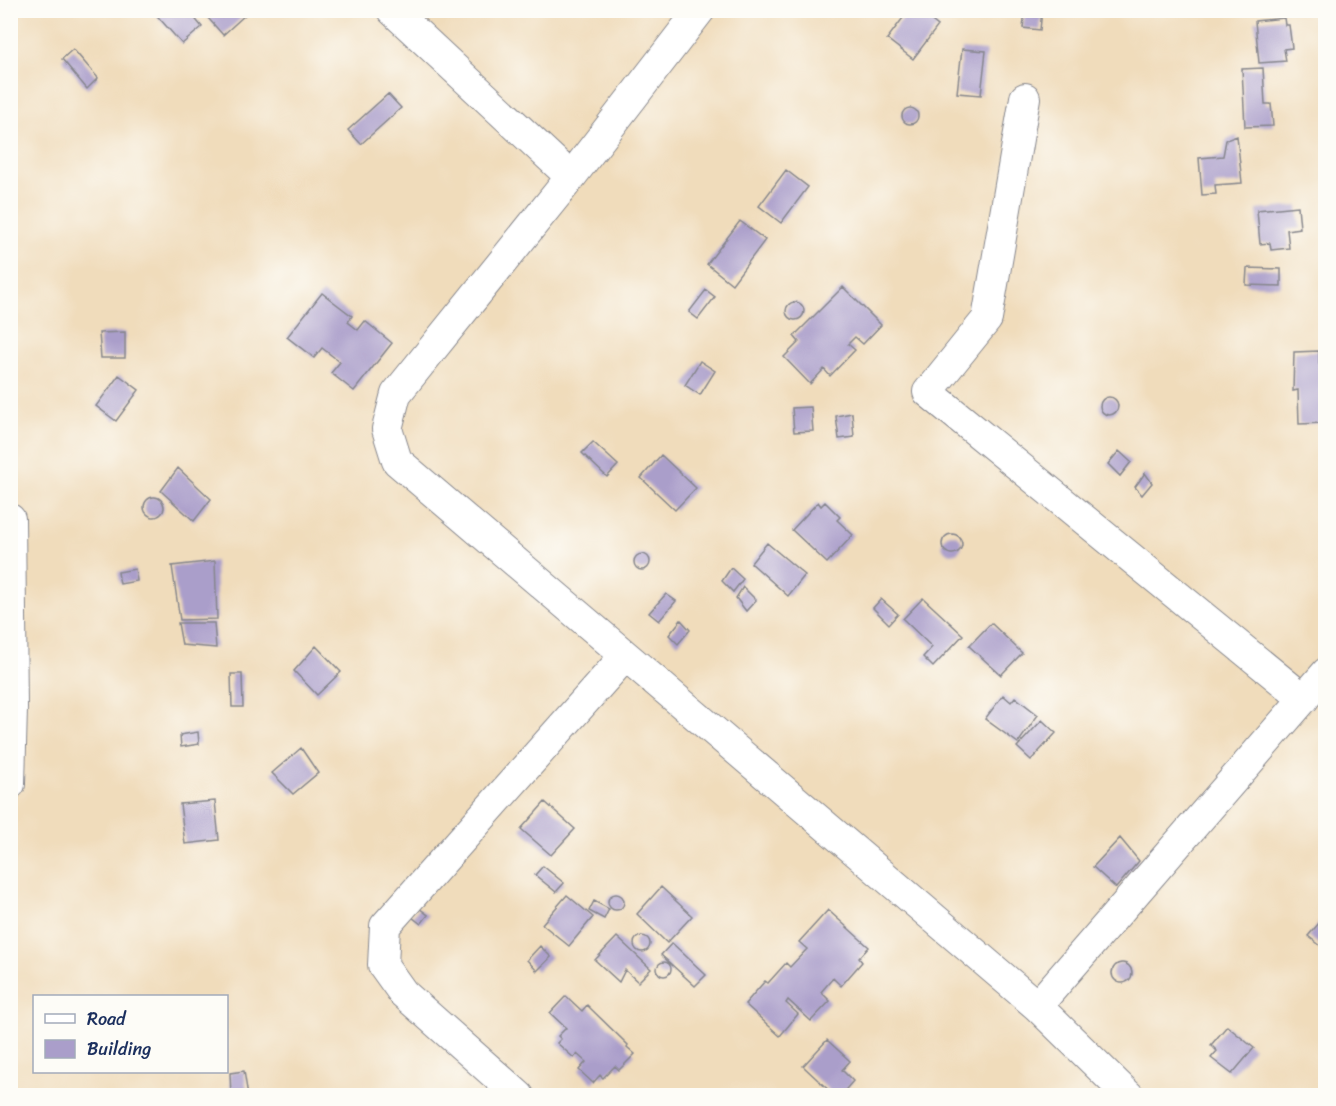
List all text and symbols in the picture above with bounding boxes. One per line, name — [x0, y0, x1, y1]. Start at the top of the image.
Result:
legend — [33, 995, 228, 1073]
text: Road — [87, 1003, 127, 1035]
text: Building — [87, 1033, 151, 1065]

